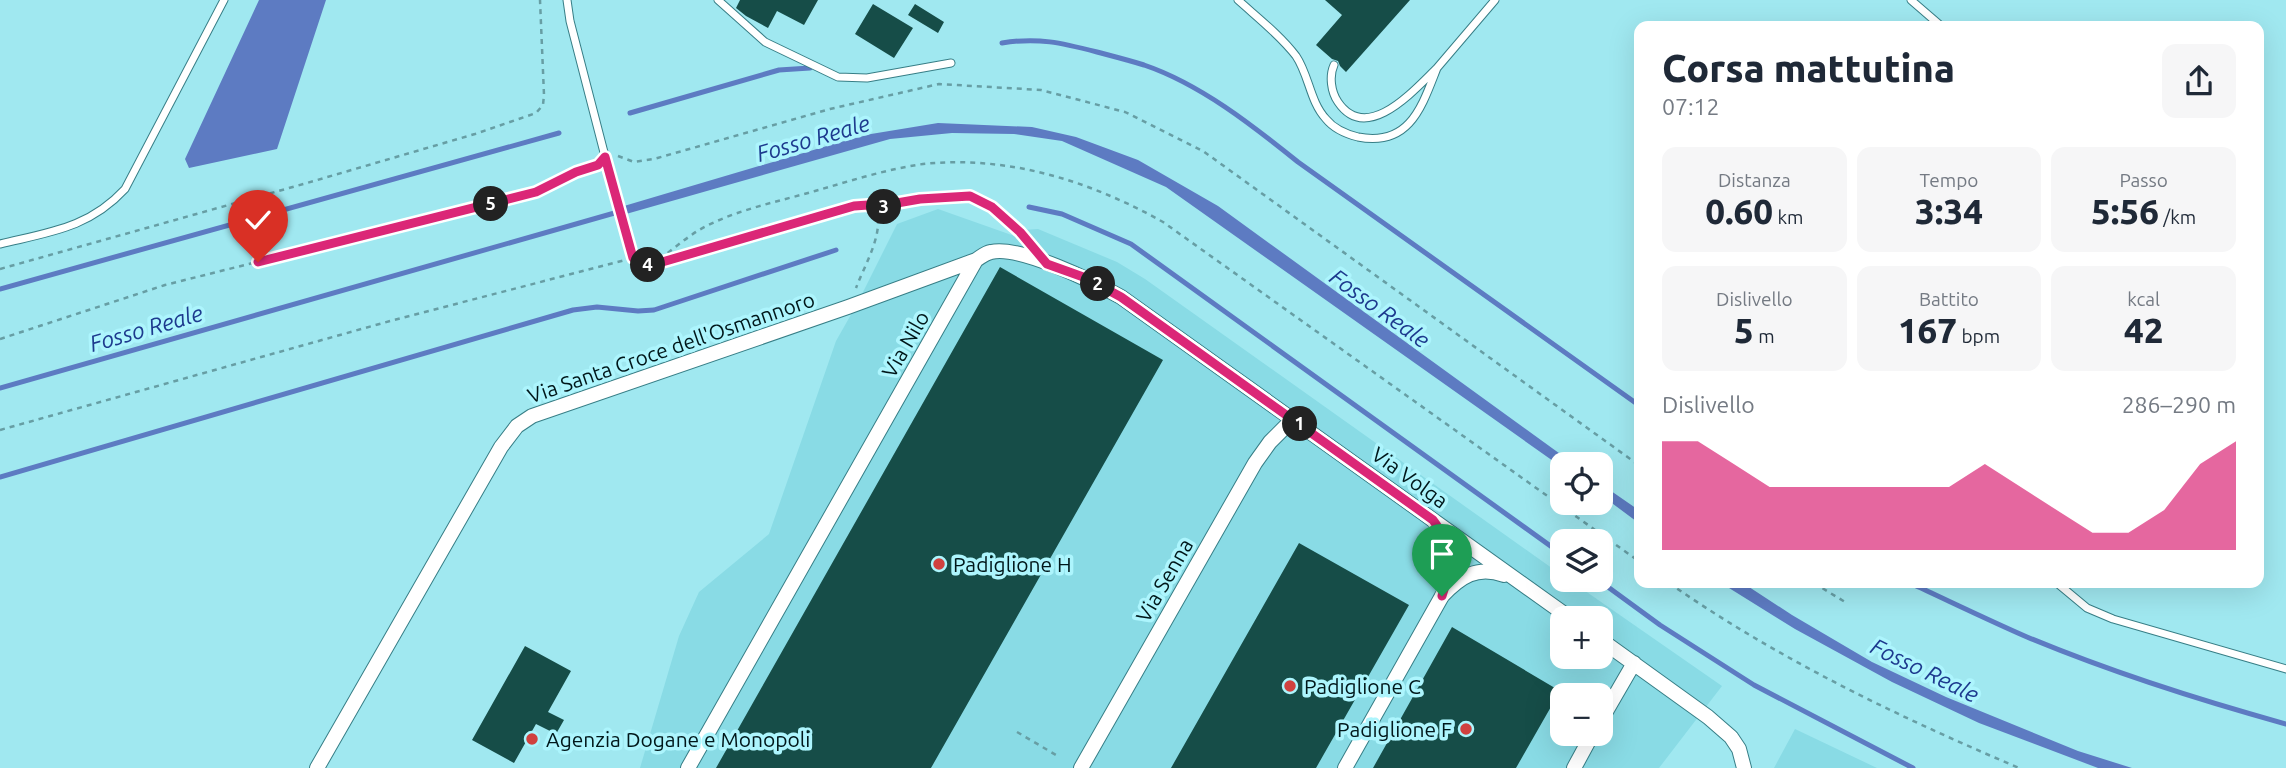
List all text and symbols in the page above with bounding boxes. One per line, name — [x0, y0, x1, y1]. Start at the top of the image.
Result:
button: share — [2162, 44, 2236, 118]
text: Corsa mattutina — [1662, 47, 1955, 89]
text: 07:12 — [1662, 94, 1720, 119]
water label: Fosso Reale — [753, 110, 873, 166]
text: Distanza — [1718, 169, 1791, 191]
text: Tempo — [1920, 169, 1978, 191]
text: Passo — [2119, 169, 2168, 191]
pin: 5 — [474, 186, 508, 222]
pin — [228, 190, 288, 262]
pin: 3 — [866, 190, 902, 224]
text: 0.60 — [1705, 191, 1773, 231]
text: 3:34 — [1915, 191, 1983, 231]
text: 5:56 — [2091, 191, 2159, 231]
text: 5 — [485, 192, 496, 214]
text: 3 — [878, 195, 889, 217]
icon: check — [239, 201, 277, 239]
text: km — [1773, 206, 1803, 228]
text: /km — [2159, 206, 2196, 228]
pin: 4 — [630, 247, 666, 282]
text: 4 — [642, 253, 653, 275]
water label: Fosso Reale — [1325, 264, 1435, 353]
pin: 2 — [1080, 266, 1116, 302]
text: 2 — [1092, 272, 1103, 294]
street label: Via Santa Croce dell'Osmannoro — [524, 286, 818, 408]
text: Dislivello — [1716, 288, 1793, 310]
text: Battito — [1919, 288, 1979, 310]
text: kcal — [2127, 288, 2160, 310]
water label: Fosso Reale — [86, 300, 206, 356]
street label: Via Nilo — [876, 307, 934, 381]
text: 5 — [1734, 310, 1754, 350]
text: 167 — [1898, 310, 1957, 350]
text: 42 — [2124, 310, 2163, 350]
text: m — [1754, 325, 1775, 347]
text: bpm — [1957, 325, 2000, 347]
text: Dislivello — [1662, 392, 1755, 417]
text: 286–290 m — [2122, 392, 2236, 417]
pin: 1 — [1282, 406, 1318, 442]
text: 1 — [1294, 412, 1305, 434]
street label: Via Volga — [1367, 441, 1453, 513]
map controls — [1550, 452, 1613, 746]
button: locate — [1550, 452, 1613, 515]
pin — [1412, 524, 1472, 596]
button: layers — [1550, 529, 1613, 592]
street label: Via Senna — [1131, 534, 1197, 626]
icon: arrive — [1423, 535, 1461, 573]
place label: Padiglione H — [953, 552, 1072, 576]
marker: Padiglione H — [931, 556, 947, 572]
button: + — [1550, 606, 1613, 669]
water label: Fosso Reale — [1867, 633, 1983, 707]
place label: Padiglione C — [1304, 674, 1421, 698]
marker: Padiglione C — [1282, 678, 1298, 694]
button: − — [1550, 683, 1613, 746]
place label: Padiglione F — [1337, 717, 1452, 741]
marker: Padiglione F — [1458, 721, 1474, 737]
place label: Agenzia Dogane e Monopoli — [546, 727, 810, 751]
marker: Agenzia Dogane e Monopoli — [524, 731, 540, 747]

